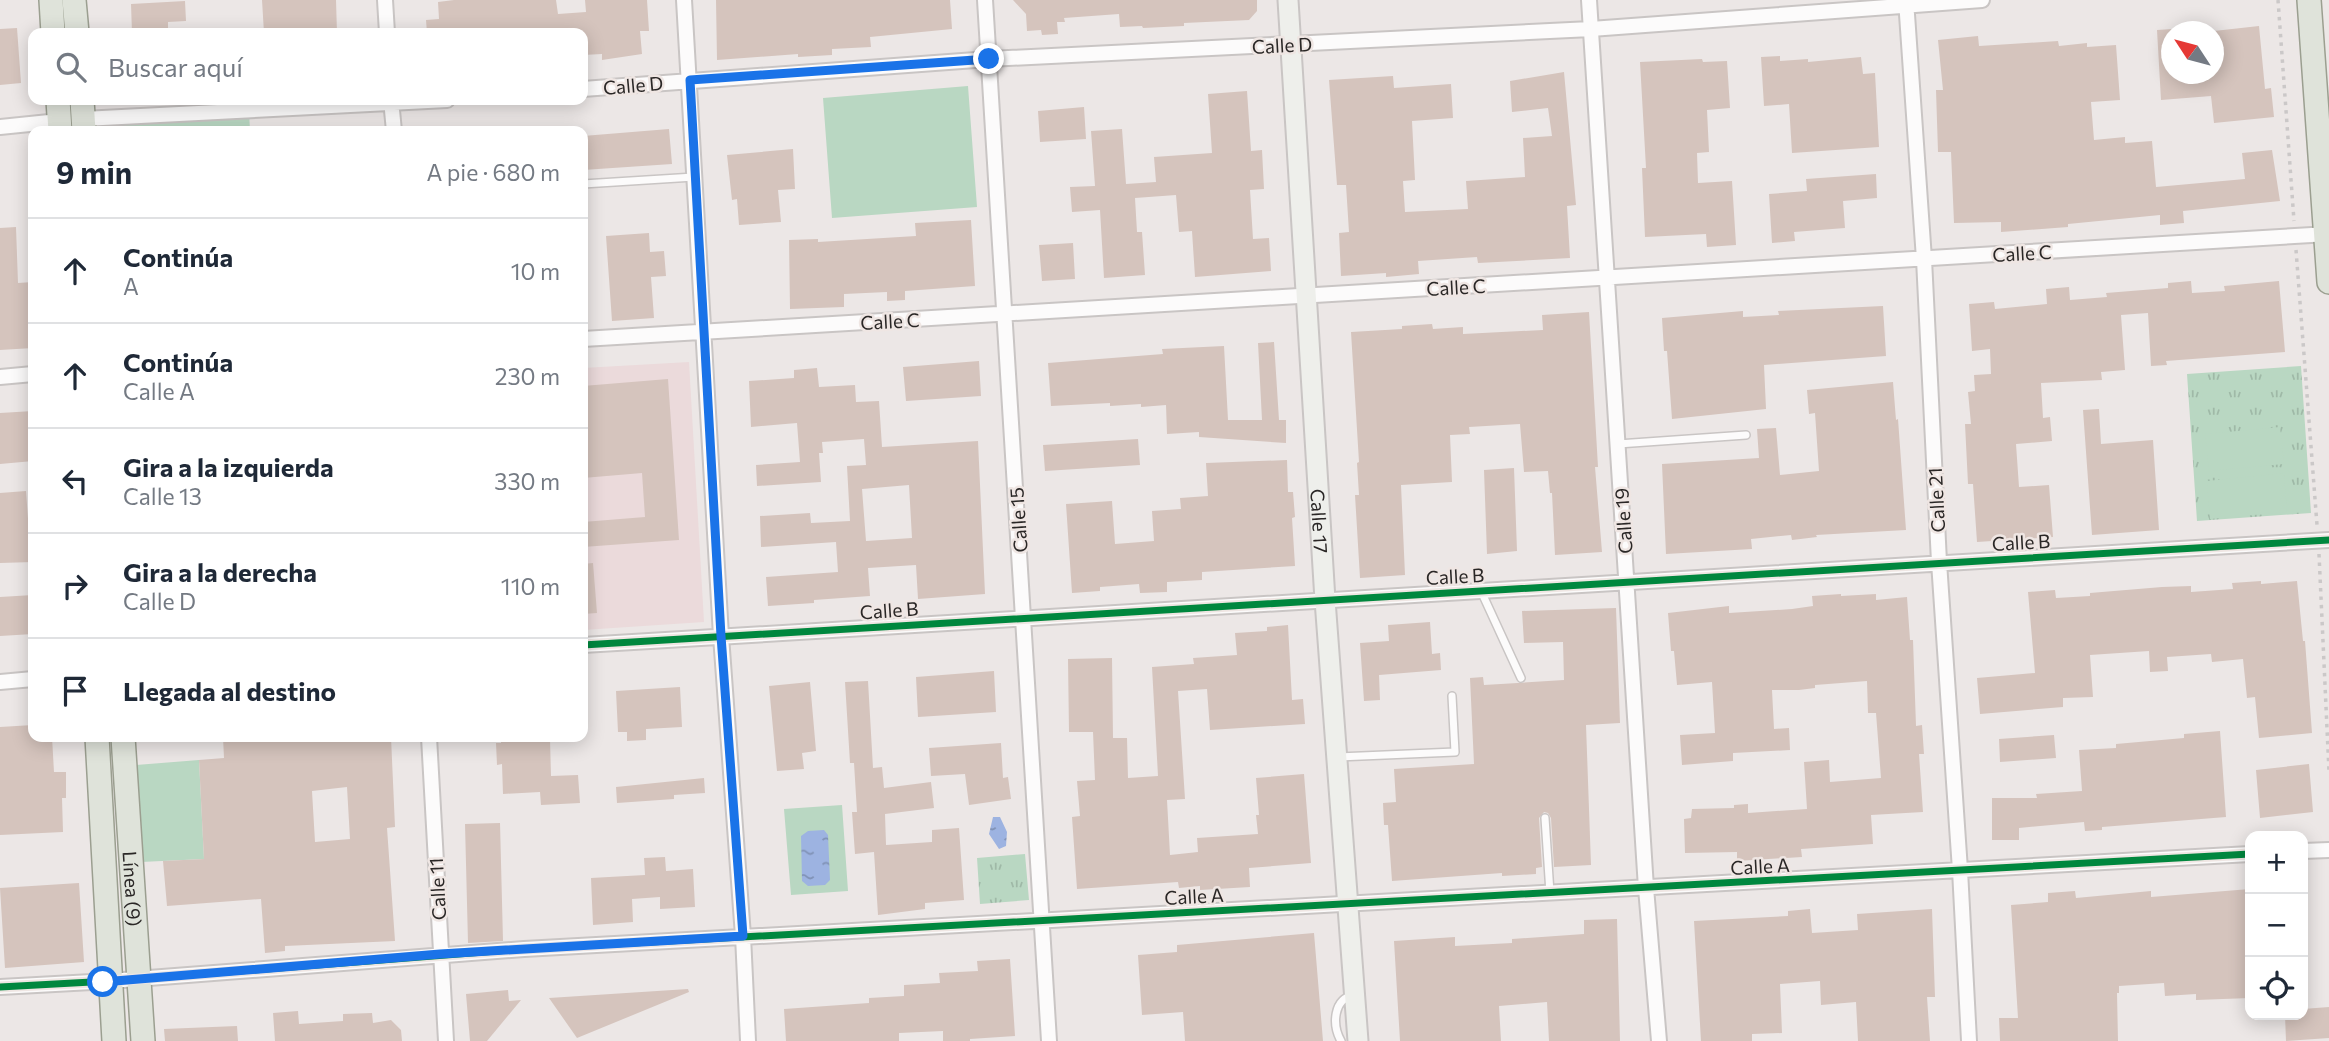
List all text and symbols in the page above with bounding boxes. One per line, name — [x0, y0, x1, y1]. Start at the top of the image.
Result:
north arrow — [2161, 21, 2224, 84]
search box — [28, 28, 588, 105]
street label: Calle D — [1251, 32, 1313, 58]
route end — [973, 43, 1004, 74]
icon: search — [52, 48, 90, 86]
text: Buscar aquí — [108, 51, 243, 82]
street label: Calle D — [602, 71, 664, 99]
text: 9 min — [56, 153, 132, 190]
text: A pie · 680 m — [426, 158, 560, 186]
street label: Calle C — [1992, 240, 2052, 266]
text: Continúa — [123, 241, 233, 272]
icon: ahead — [56, 252, 94, 290]
text: 10 m — [511, 257, 560, 285]
text: A — [123, 272, 139, 300]
street label: Calle C — [1426, 274, 1486, 300]
street label: Calle C — [860, 308, 920, 334]
text: Continúa — [123, 346, 233, 377]
icon: ahead — [56, 357, 94, 395]
text: 230 m — [495, 362, 560, 390]
text: Calle A — [123, 377, 195, 405]
text: Gira a la izquierda — [123, 451, 334, 482]
icon: left — [56, 462, 94, 500]
text: 330 m — [494, 467, 560, 495]
street label: Calle 21 — [1923, 467, 1949, 533]
text: Calle 13 — [123, 482, 202, 510]
street label: Calle 15 — [1004, 487, 1032, 553]
street label: Calle 19 — [1609, 487, 1637, 555]
street label: Calle 17 — [1307, 488, 1334, 554]
street label: Calle B — [1991, 529, 2051, 555]
text: Gira a la derecha — [123, 556, 317, 587]
street label: Calle B — [1425, 563, 1485, 589]
icon: right — [56, 567, 94, 605]
text: 110 m — [501, 572, 560, 600]
text: Calle D — [123, 587, 196, 615]
street label: Calle B — [859, 596, 919, 624]
icon: arrive — [56, 672, 94, 710]
text: Llegada al destino — [123, 675, 336, 706]
map controls — [2245, 831, 2308, 1020]
button: + — [2245, 831, 2308, 894]
street label: Línea (9) — [119, 850, 147, 927]
street label: Calle A — [1730, 853, 1790, 879]
street label: Calle 11 — [424, 857, 450, 921]
street label: Calle A — [1164, 883, 1224, 909]
button: − — [2245, 894, 2308, 957]
button: locate — [2245, 957, 2308, 1020]
route start — [87, 966, 118, 997]

